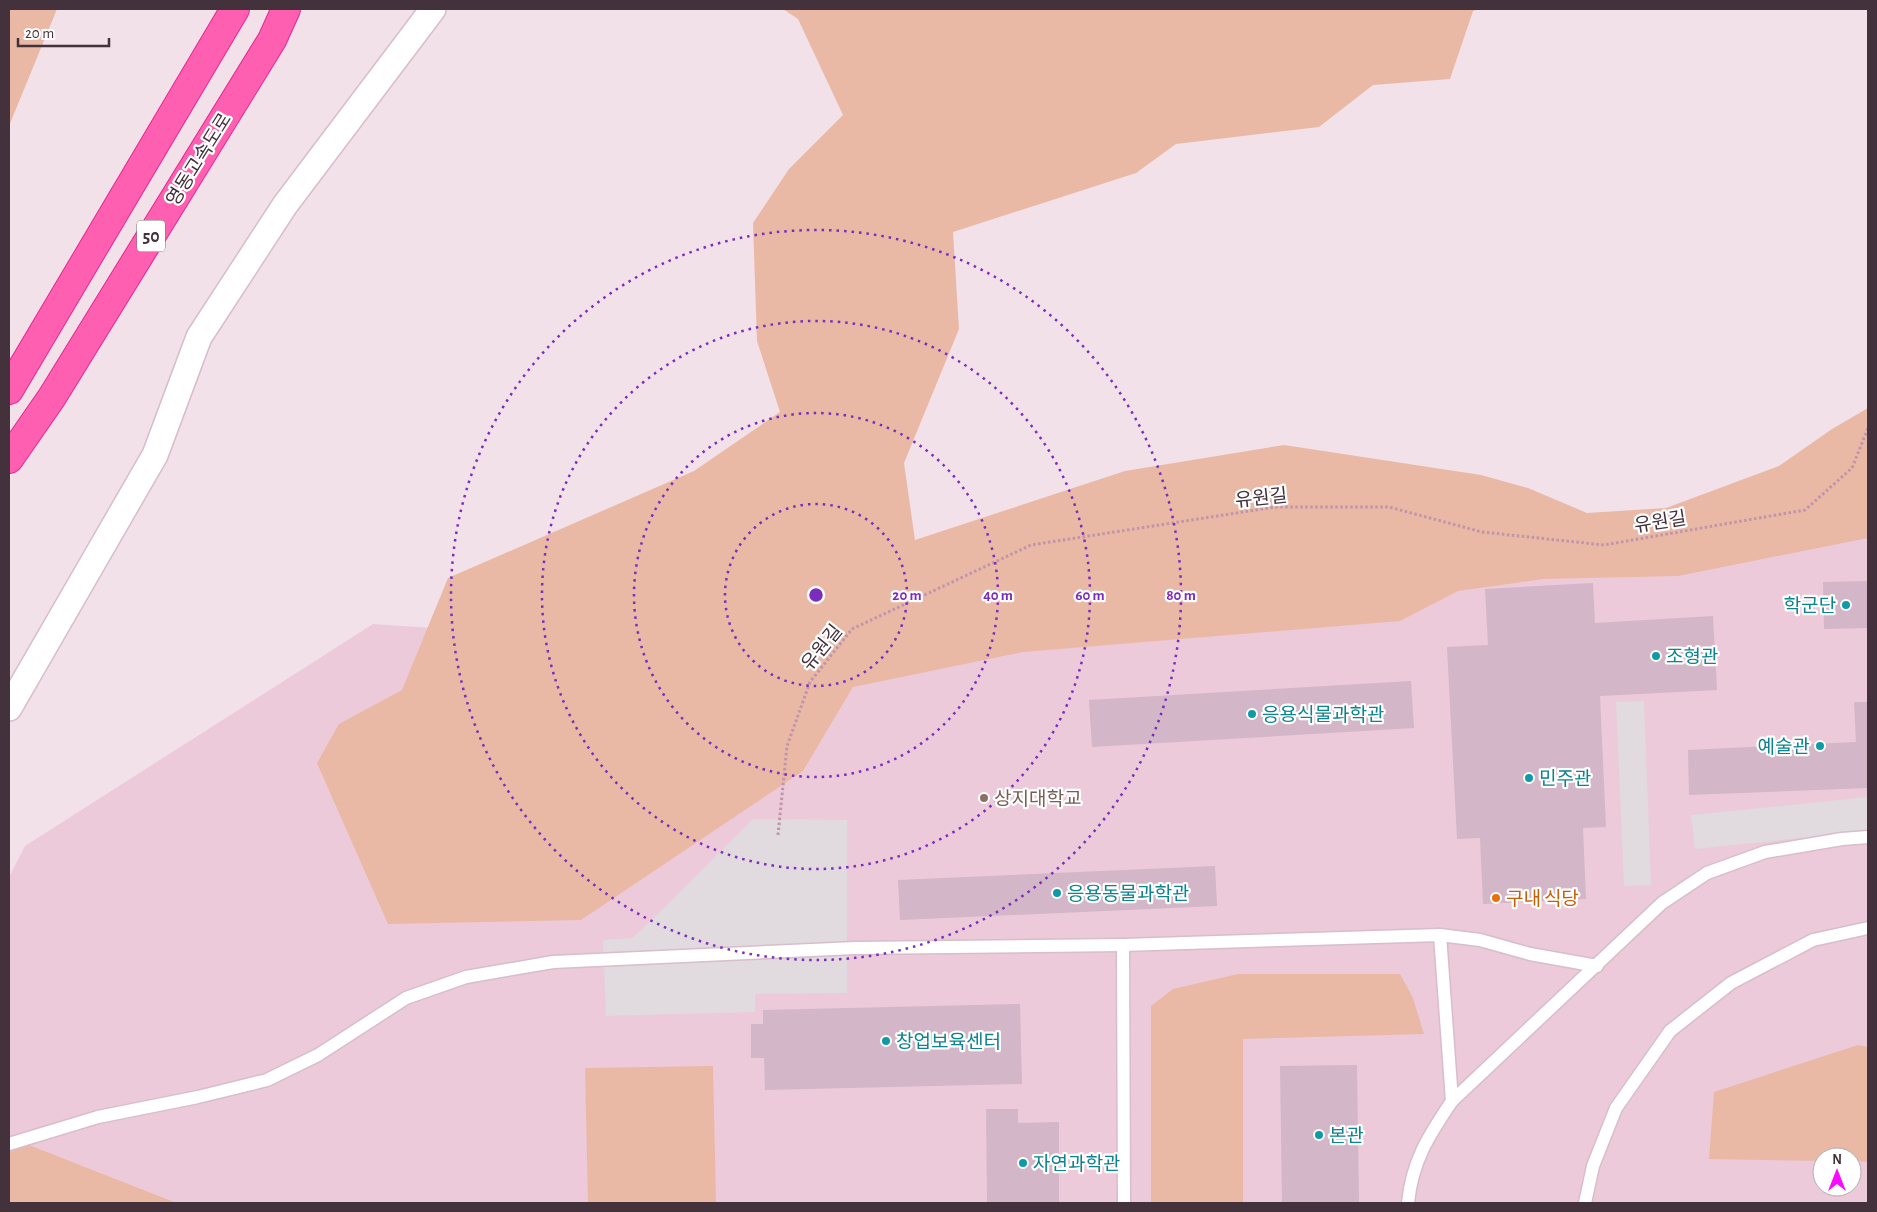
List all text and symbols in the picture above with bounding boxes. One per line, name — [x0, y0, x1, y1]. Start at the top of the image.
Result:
scale bar — [18, 15, 109, 47]
text: 20 m — [25, 26, 54, 41]
street label: 영동고속도로 — [163, 110, 235, 209]
road number: 50 — [137, 220, 165, 252]
street label: 유원길 — [1234, 485, 1288, 511]
street label: 유원길 — [1633, 508, 1688, 536]
centre of rings — [807, 586, 825, 604]
text: 20 m — [892, 588, 922, 603]
text: 40 m — [983, 588, 1013, 603]
text: 60 m — [1075, 588, 1105, 603]
text: 80 m — [1166, 588, 1196, 603]
place label: 학군단 — [1784, 596, 1837, 616]
marker: 학군단 — [1840, 599, 1852, 611]
street label: 유원길 — [798, 621, 846, 674]
place label: 조형관 — [1666, 647, 1718, 667]
marker: 조형관 — [1650, 650, 1662, 662]
place label: 응용식물과학관 — [1262, 705, 1384, 725]
marker: 응용식물과학관 — [1246, 708, 1258, 720]
place label: 예술관 — [1758, 737, 1810, 757]
marker: 예술관 — [1814, 740, 1826, 752]
place label: 민주관 — [1539, 769, 1591, 789]
marker: 민주관 — [1523, 772, 1535, 784]
place label: 상지대학교 — [994, 789, 1081, 809]
marker: 상지대학교 — [978, 792, 990, 804]
place label: 응용동물과학관 — [1067, 884, 1189, 904]
marker: 응용동물과학관 — [1051, 887, 1063, 899]
place label: 구내 식당 — [1506, 889, 1579, 909]
marker: 구내 식당 — [1490, 892, 1502, 904]
place label: 창업보육센터 — [896, 1032, 1001, 1052]
marker: 창업보육센터 — [880, 1035, 892, 1047]
place label: 본관 — [1329, 1126, 1364, 1146]
marker: 본관 — [1313, 1129, 1325, 1141]
north arrow — [1812, 1147, 1862, 1197]
text: N — [1832, 1153, 1842, 1167]
place label: 자연과학관 — [1033, 1154, 1120, 1174]
marker: 자연과학관 — [1017, 1157, 1029, 1169]

